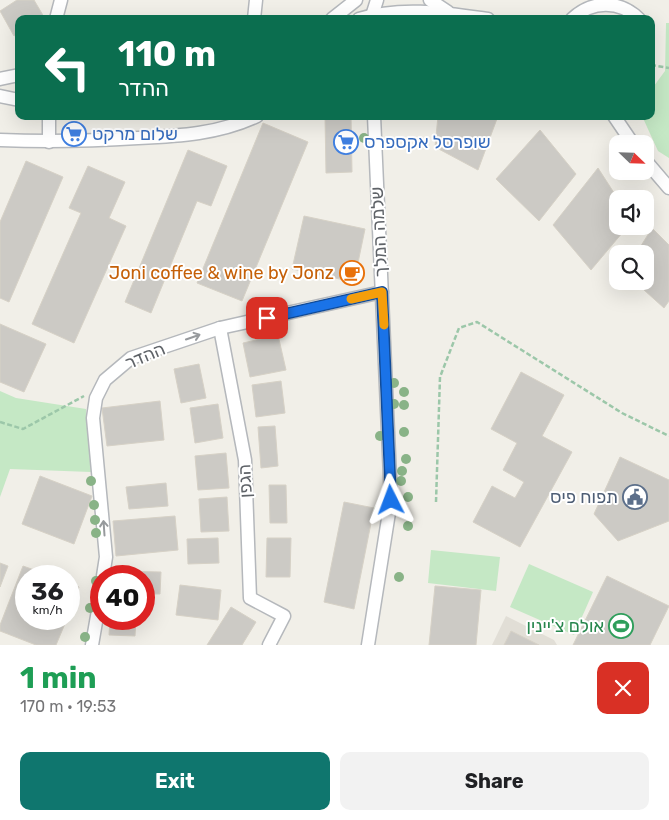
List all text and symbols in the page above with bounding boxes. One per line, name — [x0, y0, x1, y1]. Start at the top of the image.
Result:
text: 110 m — [118, 33, 216, 75]
icon: left — [35, 35, 100, 100]
text: ההדר — [118, 75, 169, 102]
supermarket icon: שלום מרקט — [61, 121, 87, 147]
place label: שלום מרקט — [92, 123, 178, 145]
supermarket icon: שופרסל אקספרס — [333, 129, 359, 155]
place label: שופרסל אקספרס — [364, 131, 491, 153]
north arrow — [609, 135, 654, 180]
map controls — [609, 135, 654, 290]
street label: שלמה המלך — [366, 186, 392, 278]
button: sound — [609, 190, 654, 235]
button: search — [609, 245, 654, 290]
cafe icon: Joni coffee & wine by Jonz — [339, 260, 365, 286]
place label: Joni coffee & wine by Jonz — [109, 262, 334, 284]
pin — [246, 297, 288, 339]
icon: arrive — [253, 304, 281, 332]
one-way arrow — [184, 332, 200, 341]
street label: ההדר — [122, 338, 168, 374]
street label: הגפן — [233, 464, 257, 498]
position arrow — [364, 473, 416, 525]
public building icon: תפוח פיס — [622, 484, 648, 510]
place label: תפוח פיס — [550, 486, 618, 508]
one-way arrow — [99, 520, 108, 536]
speed limit sign: 40 — [90, 565, 155, 630]
text: 36 — [31, 577, 64, 606]
text: km/h — [33, 603, 62, 617]
sports icon: אולם צ'יינין — [608, 613, 634, 639]
place label: אולם צ'יינין — [526, 615, 604, 637]
text: 1 min — [20, 660, 97, 696]
button: close — [597, 662, 649, 714]
text: 170 m · 19:53 — [20, 697, 116, 716]
button: Exit — [20, 752, 330, 810]
button: Share — [340, 752, 649, 810]

